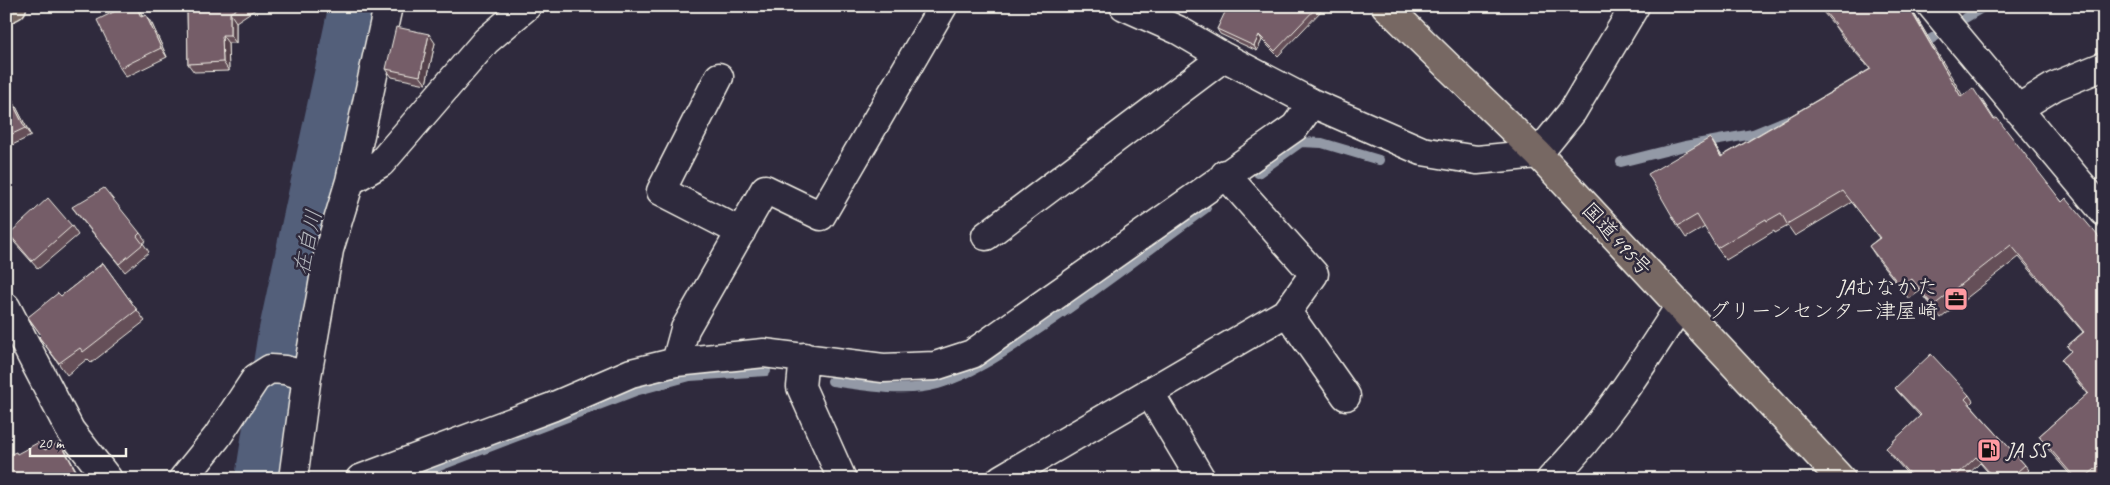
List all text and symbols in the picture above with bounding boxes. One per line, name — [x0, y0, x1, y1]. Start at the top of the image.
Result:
street label: 国道495号 — [1576, 197, 1658, 281]
water label: 在自川 — [287, 207, 329, 277]
place label: JAむなかた グリーンセンター津屋崎 — [1709, 274, 1938, 324]
office icon: JAむなかた グリーンセンター津屋崎 — [1943, 286, 1969, 312]
scale bar — [30, 425, 126, 457]
text: 20 m — [38, 434, 65, 453]
fuel station icon: JA SS — [1976, 437, 2002, 463]
place label: JA SS — [2005, 437, 2050, 463]

